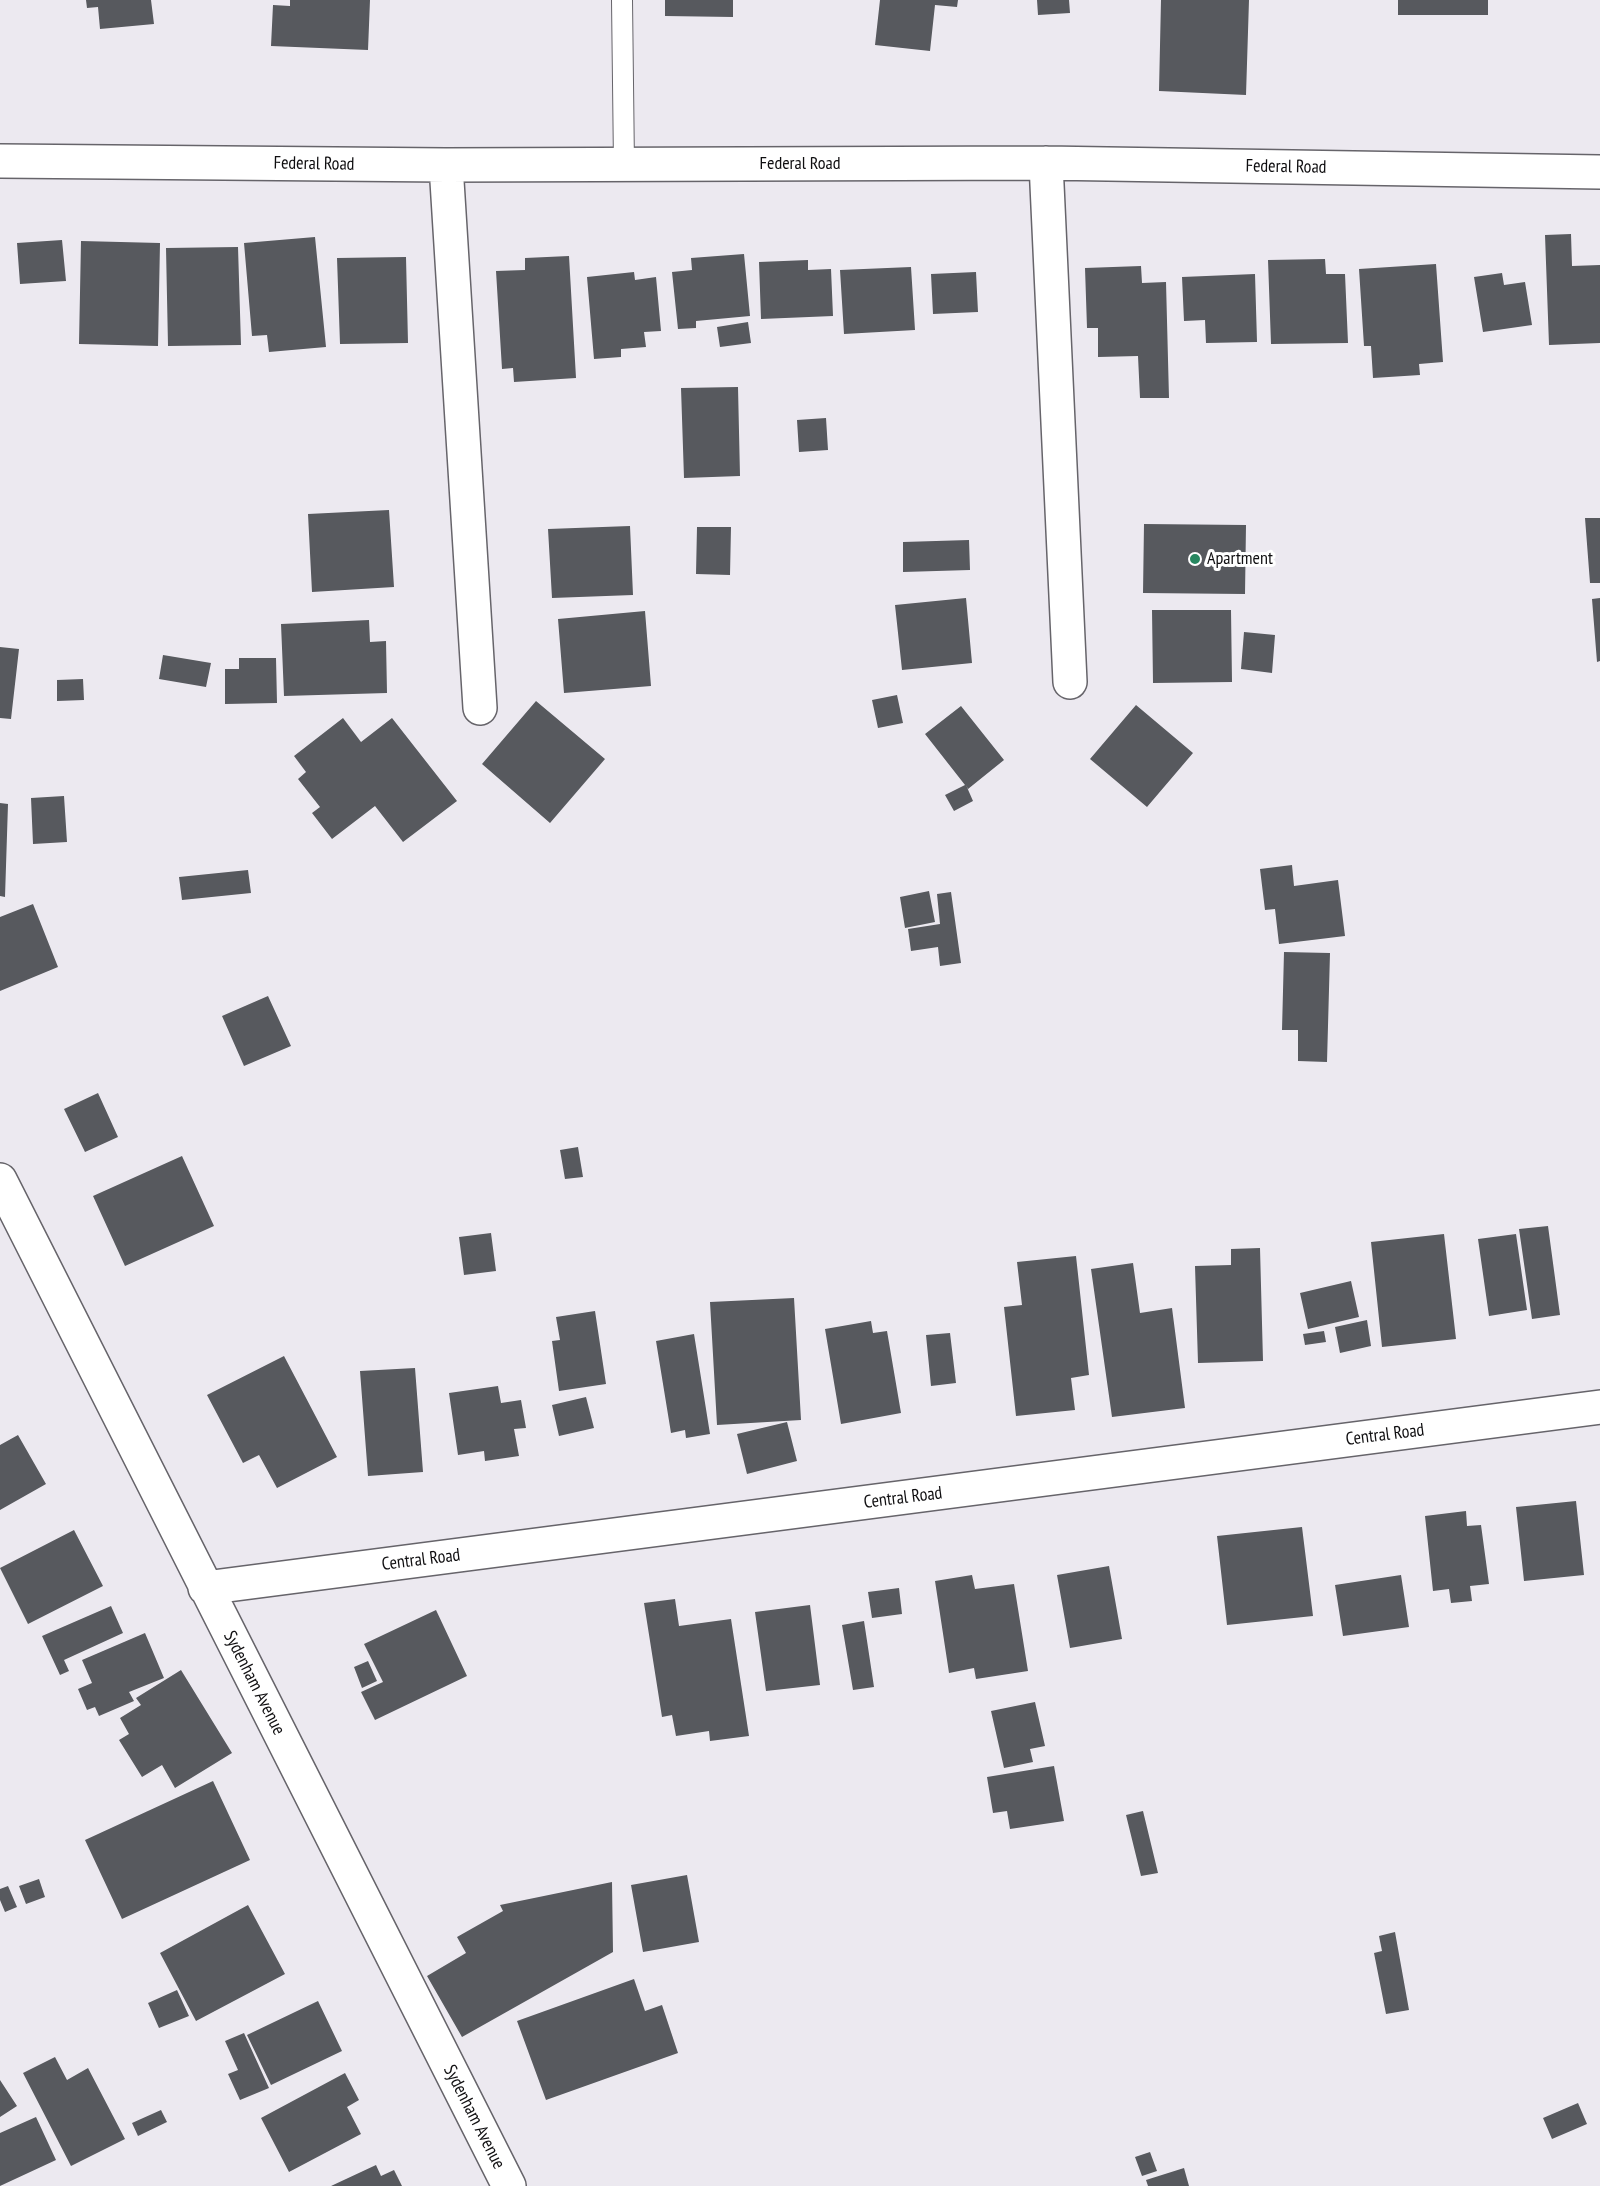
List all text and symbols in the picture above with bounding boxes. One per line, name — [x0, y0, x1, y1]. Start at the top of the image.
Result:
street label: Federal Road — [273, 152, 355, 176]
street label: Federal Road — [760, 153, 840, 175]
street label: Federal Road — [1245, 155, 1327, 179]
place label: Apartment — [1207, 548, 1273, 570]
marker: Apartment — [1188, 552, 1202, 566]
street label: Central Road — [1345, 1419, 1425, 1451]
street label: Central Road — [863, 1482, 943, 1514]
street label: Central Road — [381, 1544, 461, 1576]
street label: Sydenham Avenue — [219, 1627, 289, 1739]
street label: Sydenham Avenue — [439, 2061, 509, 2173]

